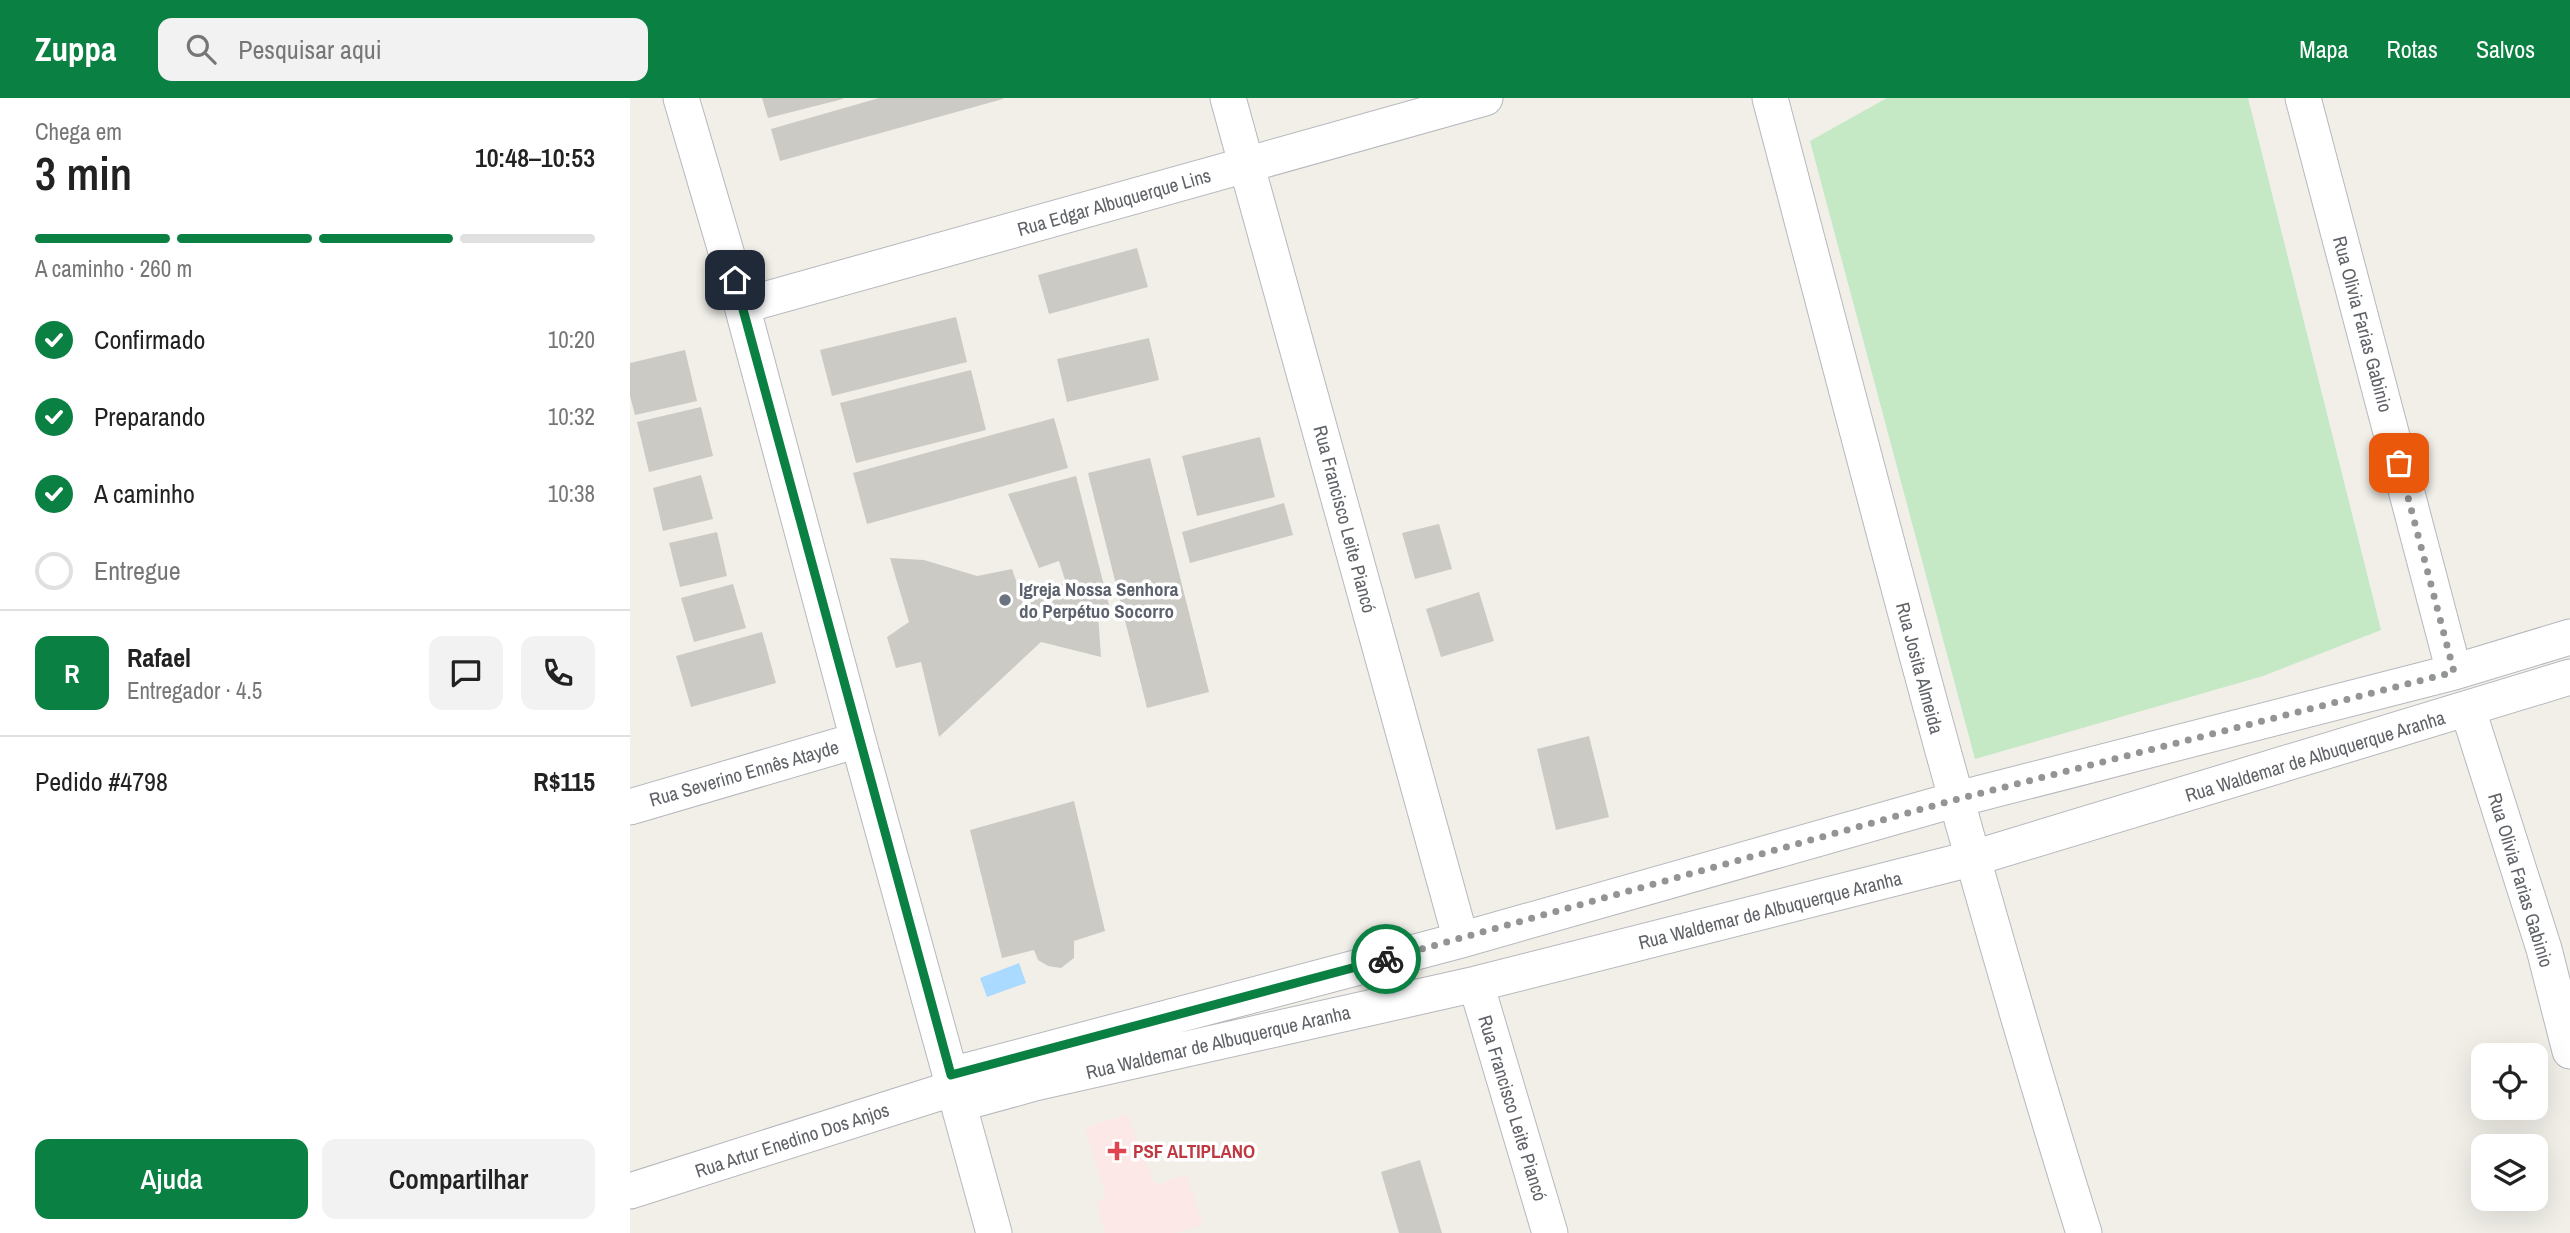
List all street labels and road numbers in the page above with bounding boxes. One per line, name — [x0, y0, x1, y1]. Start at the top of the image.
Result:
street label: Rua Edgar Albuquerque Lins — [1014, 162, 1214, 242]
street label: Rua Olivia Farias Gabinio — [2327, 233, 2399, 415]
street label: Rua Francisco Leite Piancó — [1307, 422, 1383, 616]
street label: Rua Josita Almeida — [1890, 599, 1950, 737]
street label: Rua Waldemar de Albuquerque Aranha — [2182, 704, 2448, 808]
street label: Rua Severino Ennês Atayde — [646, 734, 842, 812]
street label: Rua Olivia Farias Gabinio — [2482, 790, 2560, 970]
street label: Rua Waldemar de Albuquerque Aranha — [1636, 865, 1905, 955]
street label: Rua Waldemar de Albuquerque Aranha — [1083, 999, 1353, 1085]
street label: Rua Francisco Leite Piancó — [1472, 1012, 1554, 1204]
street label: Rua Artur Enedino Dos Anjos — [692, 1096, 893, 1184]

